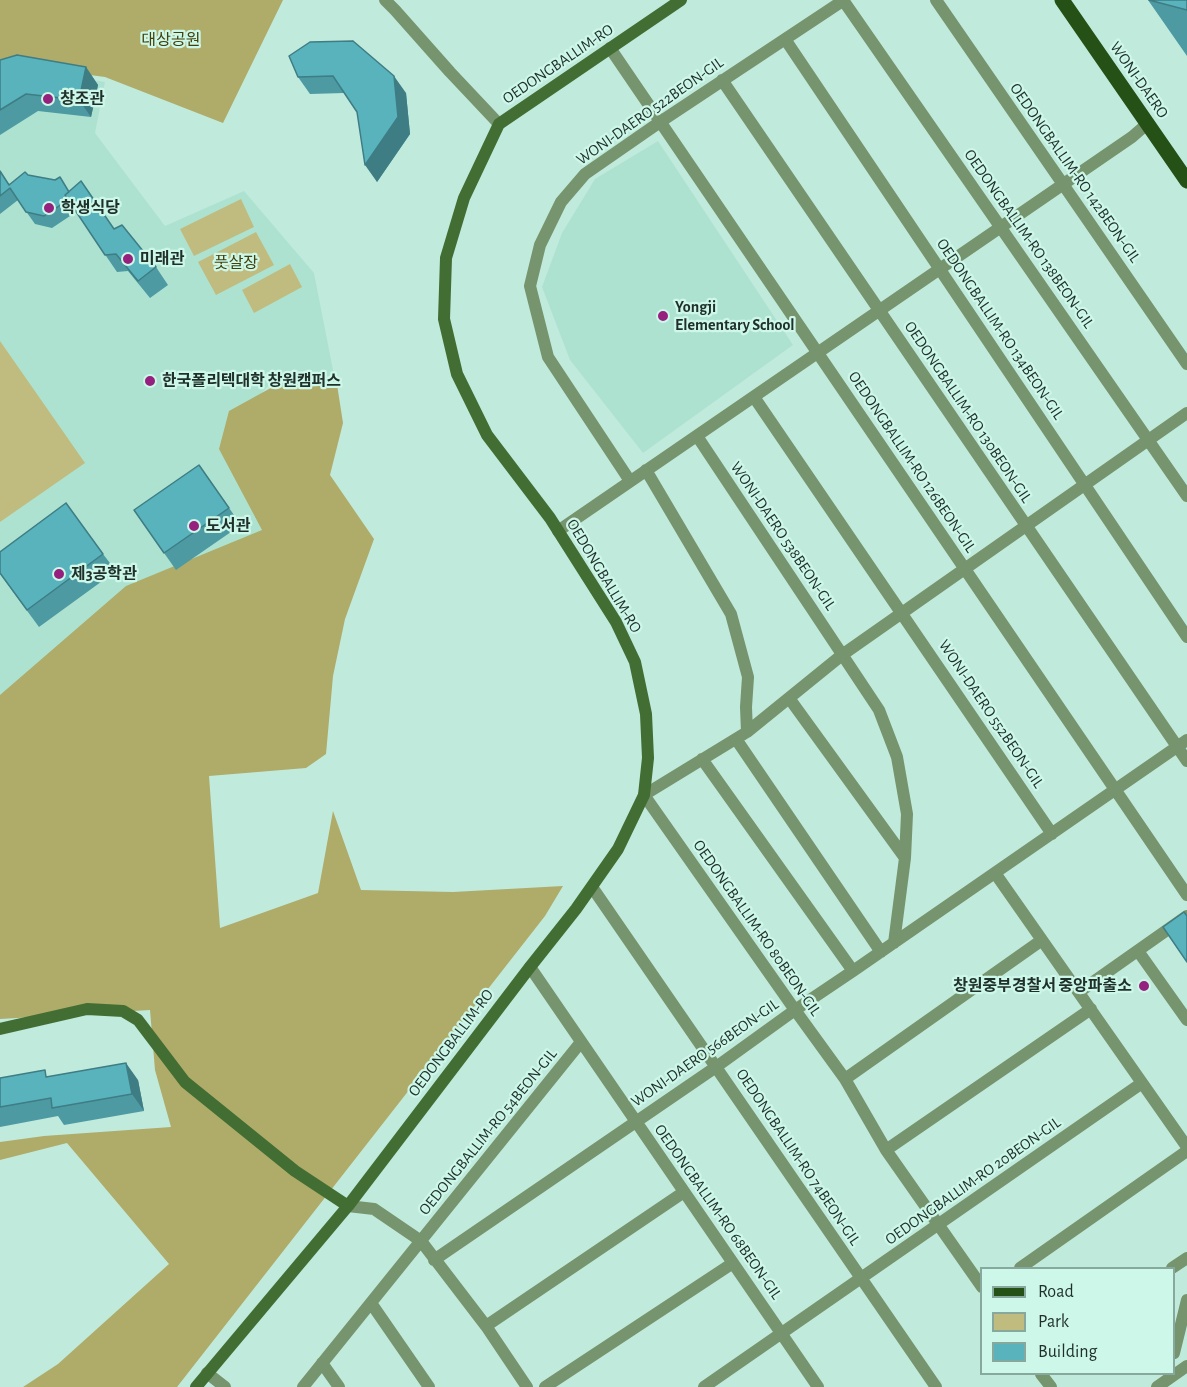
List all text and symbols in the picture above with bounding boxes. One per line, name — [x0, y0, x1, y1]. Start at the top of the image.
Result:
street label: OEDONGBALLIM-RO — [499, 20, 617, 108]
park label: 대상공원 — [142, 30, 200, 50]
street label: WONI-DAERO — [1106, 38, 1172, 122]
street label: WONI-DAERO 522BEON-GIL — [573, 53, 727, 169]
street label: OEDONGBALLIM-RO 142BEON-GIL — [1006, 80, 1144, 266]
place label: 창조관 — [60, 89, 104, 109]
marker: 창조관 — [41, 92, 55, 106]
street label: OEDONGBALLIM-RO 138BEON-GIL — [960, 146, 1098, 332]
place label: 학생식당 — [61, 198, 120, 218]
marker: 학생식당 — [42, 201, 56, 215]
street label: OEDONGBALLIM-RO 134BEON-GIL — [932, 235, 1068, 423]
place label: 미래관 — [140, 249, 184, 269]
marker: 미래관 — [121, 252, 135, 266]
park label: 풋살장 — [214, 253, 258, 273]
place label: Yongji Elementary School — [675, 297, 795, 335]
marker: Yongji Elementary School — [656, 309, 670, 323]
street label: OEDONGBALLIM-RO 130BEON-GIL — [900, 318, 1036, 506]
street label: OEDONGBALLIM-RO 126BEON-GIL — [844, 368, 980, 556]
place label: 한국폴리텍대학 창원캠퍼스 — [162, 371, 341, 391]
marker: 한국폴리텍대학 창원캠퍼스 — [143, 374, 157, 388]
street label: WONI-DAERO 538BEON-GIL — [726, 458, 840, 614]
place label: 도서관 — [206, 516, 250, 536]
street label: OEDONGBALLIM-RO — [562, 516, 646, 636]
marker: 도서관 — [187, 519, 201, 533]
place label: 제3공학관 — [71, 564, 137, 584]
marker: 제3공학관 — [52, 567, 66, 581]
street label: WONI-DAERO 552BEON-GIL — [934, 636, 1048, 792]
street label: OEDONGBALLIM-RO 80BEON-GIL — [689, 836, 825, 1020]
place label: 창원중부경찰서 중앙파출소 — [953, 976, 1132, 996]
marker: 창원중부경찰서 중앙파출소 — [1137, 979, 1151, 993]
street label: OEDONGBALLIM-RO — [404, 986, 498, 1100]
street label: WONI-DAERO 566BEON-GIL — [627, 995, 783, 1111]
street label: OEDONGBALLIM-RO 54BEON-GIL — [415, 1045, 561, 1219]
street label: OEDONGBALLIM-RO 74BEON-GIL — [732, 1065, 864, 1249]
street label: OEDONGBALLIM-RO 20BEON-GIL — [881, 1113, 1065, 1249]
street label: OEDONGBALLIM-RO 68BEON-GIL — [650, 1121, 786, 1303]
legend — [980, 1267, 1175, 1375]
text: Road — [1038, 1283, 1074, 1301]
text: Park — [1038, 1313, 1069, 1331]
text: Building — [1038, 1343, 1097, 1361]

